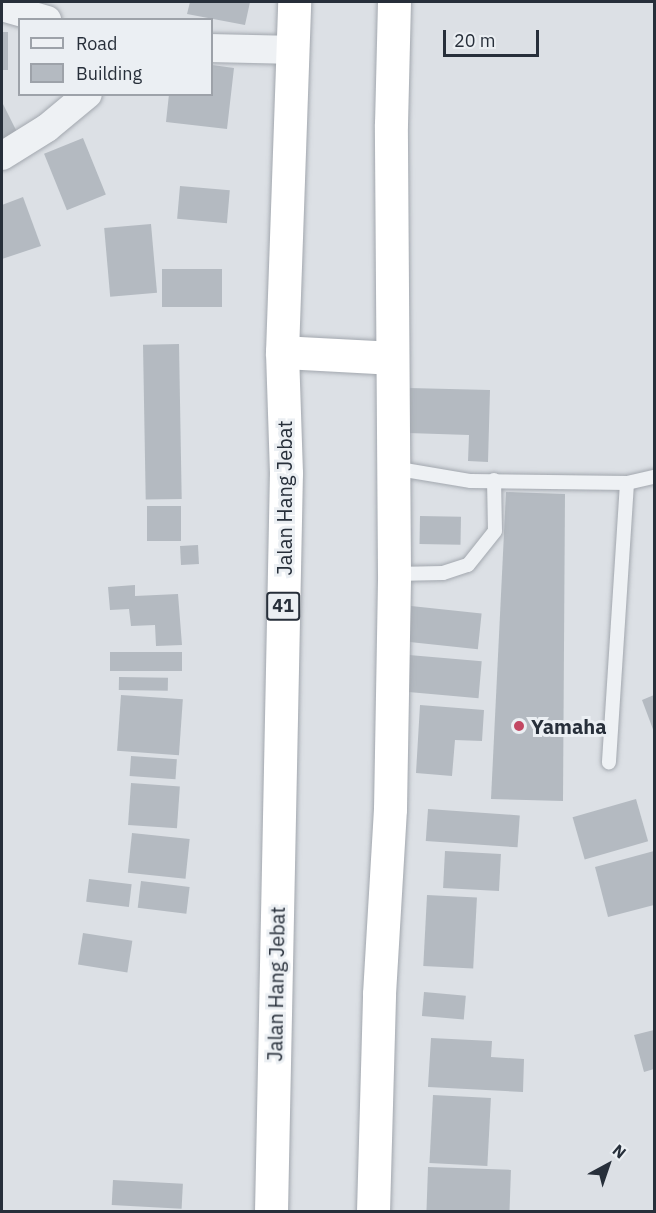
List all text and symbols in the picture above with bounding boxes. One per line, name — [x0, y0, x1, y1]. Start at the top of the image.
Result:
legend — [18, 18, 213, 96]
scale bar — [446, 18, 542, 56]
text: 20 m — [454, 29, 496, 52]
text: Road — [76, 32, 117, 55]
text: Building — [76, 62, 142, 85]
street label: Jalan Hang Jebat — [272, 420, 296, 576]
road number: 41 — [265, 591, 301, 621]
place label: Yamaha — [531, 714, 607, 738]
marker: Yamaha — [512, 719, 526, 733]
street label: Jalan Hang Jebat — [263, 906, 289, 1062]
north arrow — [578, 1135, 638, 1195]
text: N — [609, 1140, 630, 1163]

